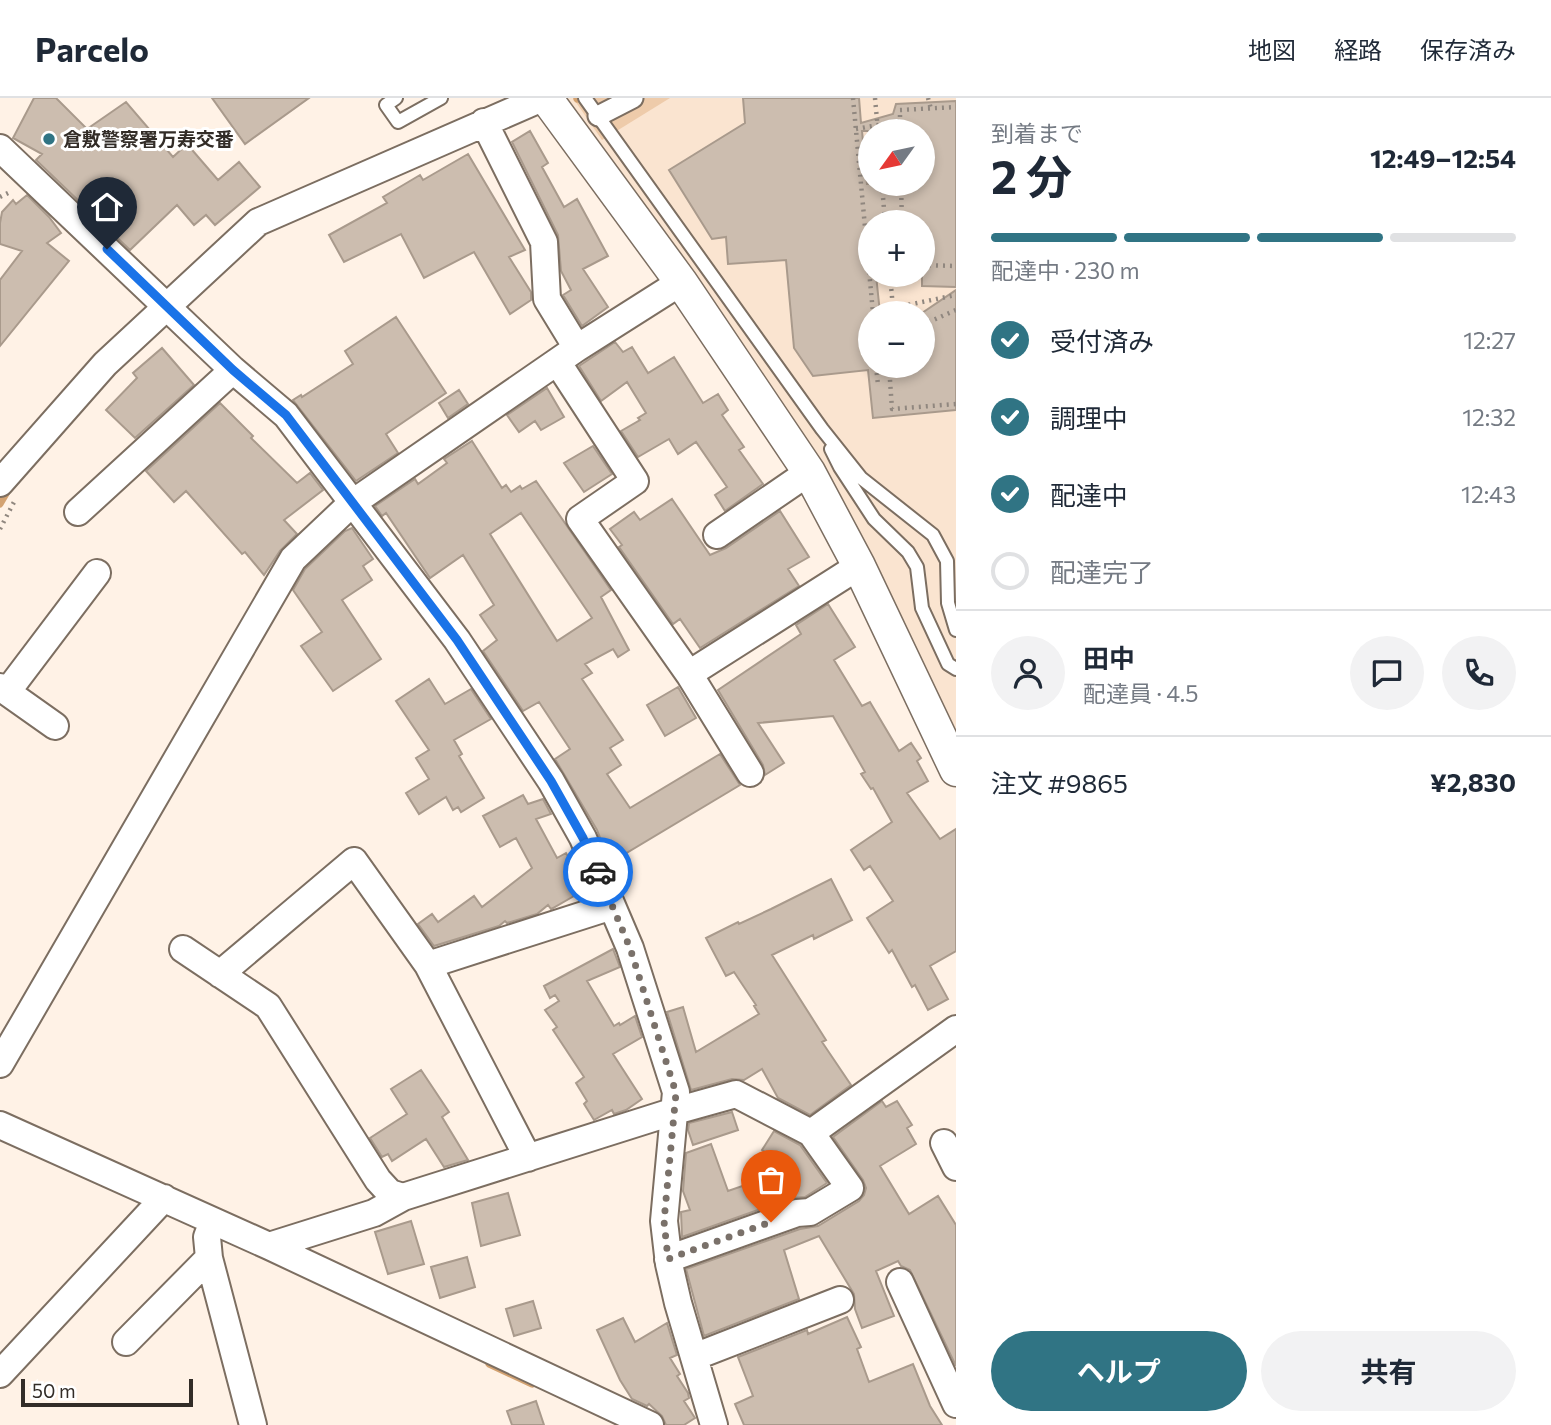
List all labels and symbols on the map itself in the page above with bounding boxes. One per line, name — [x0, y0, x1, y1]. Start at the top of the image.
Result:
north arrow — [858, 119, 934, 196]
place label: 倉敷警察署万寿交番 — [63, 127, 234, 150]
marker: 倉敷警察署万寿交番 — [41, 131, 57, 147]
pin — [77, 177, 137, 249]
courier — [563, 837, 633, 907]
pin — [741, 1150, 801, 1222]
scale bar — [21, 1376, 192, 1408]

